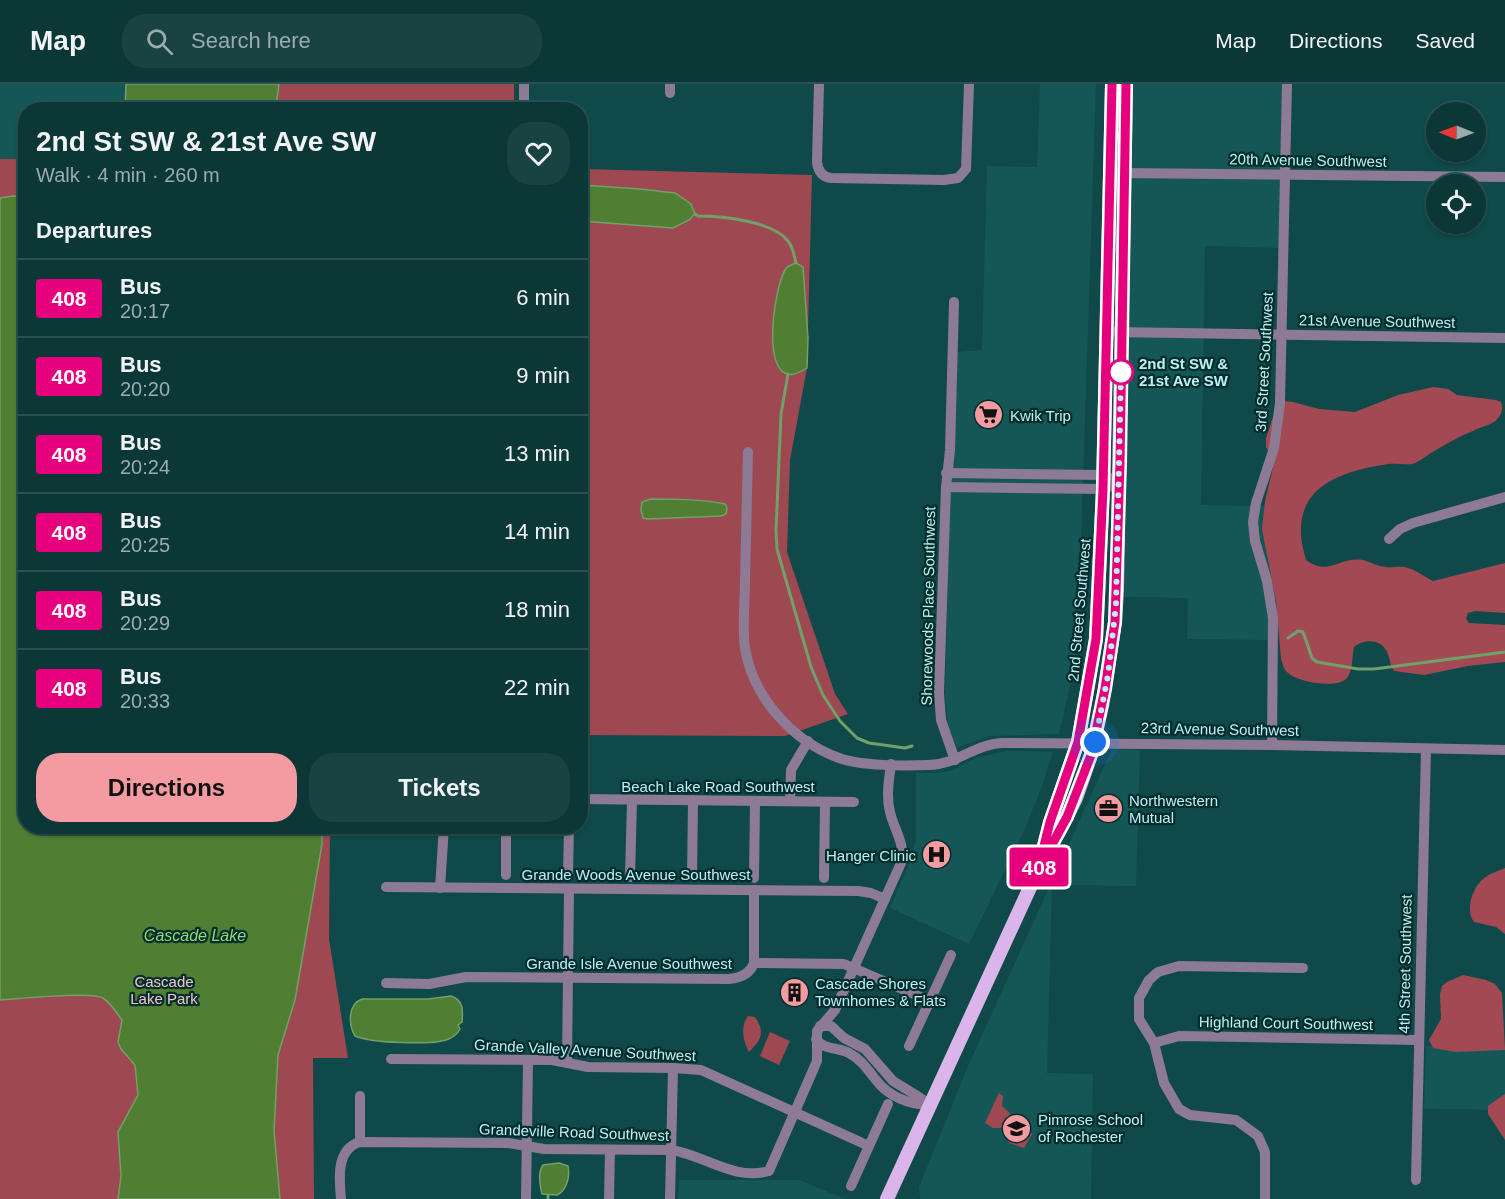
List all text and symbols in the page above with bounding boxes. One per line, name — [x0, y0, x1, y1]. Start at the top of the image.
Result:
search box — [122, 14, 542, 68]
text: Map — [30, 25, 86, 56]
icon: search — [143, 25, 176, 58]
text: Search here — [191, 28, 311, 53]
text: Map — [1215, 29, 1256, 52]
text: Directions — [1289, 29, 1382, 52]
text: Saved — [1415, 29, 1475, 52]
north arrow — [1426, 102, 1486, 162]
map controls — [1426, 102, 1486, 234]
button: heart — [507, 122, 570, 185]
text: 2nd St SW & 21st Ave SW — [36, 126, 376, 157]
street label: 20th Avenue Southwest — [1229, 150, 1388, 170]
text: Walk · 4 min · 260 m — [36, 164, 220, 186]
button: locate — [1426, 174, 1486, 234]
text: Departures — [36, 218, 152, 243]
text: Bus — [120, 274, 162, 299]
text: 6 min — [516, 285, 570, 310]
text: 408 — [51, 287, 87, 310]
street label: 3rd Street Southwest — [1252, 291, 1276, 432]
text: 20:17 — [120, 300, 170, 322]
street label: 21st Avenue Southwest — [1299, 311, 1456, 331]
text: Bus — [120, 352, 162, 377]
place label: 2nd St SW & 21st Ave SW — [1139, 355, 1229, 389]
marker: 2nd St SW & 21st Ave SW — [1108, 359, 1134, 385]
text: 9 min — [516, 363, 570, 388]
text: 408 — [51, 365, 87, 388]
text: 20:20 — [120, 378, 170, 400]
supermarket icon: Kwik Trip — [973, 399, 1005, 431]
place label: Kwik Trip — [1010, 407, 1071, 424]
text: Bus — [120, 430, 162, 455]
text: 13 min — [504, 441, 570, 466]
text: 408 — [51, 443, 87, 466]
text: 20:24 — [120, 456, 170, 478]
street label: Shorewoods Place Southwest — [918, 505, 938, 706]
text: Bus — [120, 508, 162, 533]
text: 14 min — [504, 519, 570, 544]
text: 408 — [51, 521, 87, 544]
text: 20:25 — [120, 534, 170, 556]
street label: 2nd Street Southwest — [1064, 537, 1094, 682]
text: Bus — [120, 586, 162, 611]
text: 18 min — [504, 597, 570, 622]
text: 408 — [51, 599, 87, 622]
text: 20:29 — [120, 612, 170, 634]
text: Bus — [120, 664, 162, 689]
text: 22 min — [504, 675, 570, 700]
text: 408 — [51, 677, 87, 700]
text: 20:33 — [120, 690, 170, 712]
street label: 23rd Avenue Southwest — [1141, 719, 1300, 739]
your location — [1080, 727, 1110, 757]
button: Directions — [36, 753, 297, 822]
button: Tickets — [309, 753, 570, 822]
street label: Beach Lake Road Southwest — [621, 778, 816, 795]
place label: Northwestern Mutual — [1129, 792, 1218, 826]
office icon: Northwestern Mutual — [1092, 793, 1124, 825]
hospital icon: Hanger Clinic — [921, 839, 953, 871]
place label: Hanger Clinic — [826, 847, 916, 864]
line badge: 408 — [1004, 848, 1074, 886]
text: 408 — [1021, 856, 1057, 879]
street label: Grande Woods Avenue Southwest — [522, 866, 751, 883]
street label: 4th Street Southwest — [1395, 893, 1415, 1034]
water label: Cascade Lake — [144, 927, 246, 944]
street label: Grande Isle Avenue Southwest — [526, 955, 733, 972]
park label: Cascade Lake Park — [130, 973, 198, 1007]
place label: Cascade Shores Townhomes & Flats — [815, 975, 946, 1009]
building icon: Cascade Shores Townhomes & Flats — [778, 976, 810, 1008]
street label: Highland Court Southwest — [1199, 1013, 1374, 1033]
street label: Grande Valley Avenue Southwest — [474, 1036, 697, 1064]
place label: Pimrose School of Rochester — [1038, 1111, 1143, 1145]
school or university icon: Pimrose School of Rochester — [1001, 1112, 1033, 1144]
street label: Grandeville Road Southwest — [479, 1120, 670, 1144]

